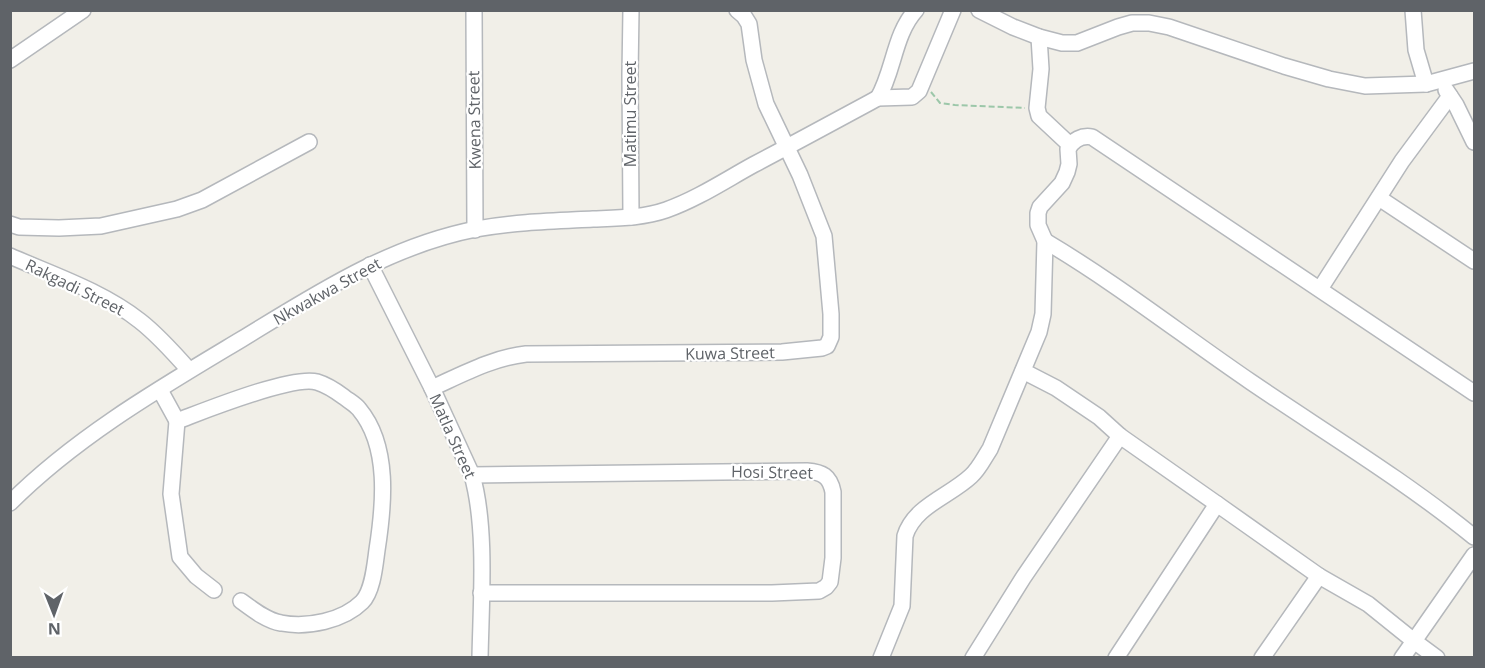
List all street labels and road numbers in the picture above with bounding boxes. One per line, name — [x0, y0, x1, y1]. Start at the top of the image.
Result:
street label: Matimu Street — [619, 60, 641, 167]
street label: Kwena Street — [462, 70, 486, 170]
street label: Nkwakwa Street — [269, 252, 385, 330]
street label: Rakgadi Street — [22, 254, 128, 321]
street label: Kuwa Street — [685, 341, 775, 365]
street label: Matla Street — [424, 390, 482, 482]
street label: Hosi Street — [731, 460, 813, 484]

